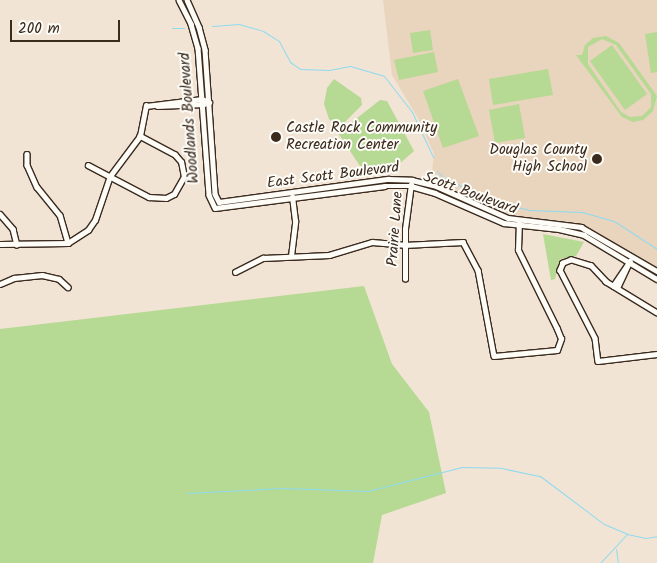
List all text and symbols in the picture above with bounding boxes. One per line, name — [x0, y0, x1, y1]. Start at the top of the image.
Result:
scale bar — [12, 10, 122, 42]
text: 200 m — [18, 17, 60, 41]
street label: Woodlands Boulevard — [176, 52, 204, 184]
place label: Castle Rock Community Recreation Center — [286, 119, 437, 154]
marker: Castle Rock Community Recreation Center — [270, 131, 282, 143]
place label: Douglas County High School — [489, 141, 587, 176]
marker: Douglas County High School — [591, 153, 603, 165]
street label: East Scott Boulevard — [266, 159, 400, 193]
street label: Scott Boulevard — [420, 169, 520, 219]
street label: Prairie Lane — [384, 191, 408, 267]

